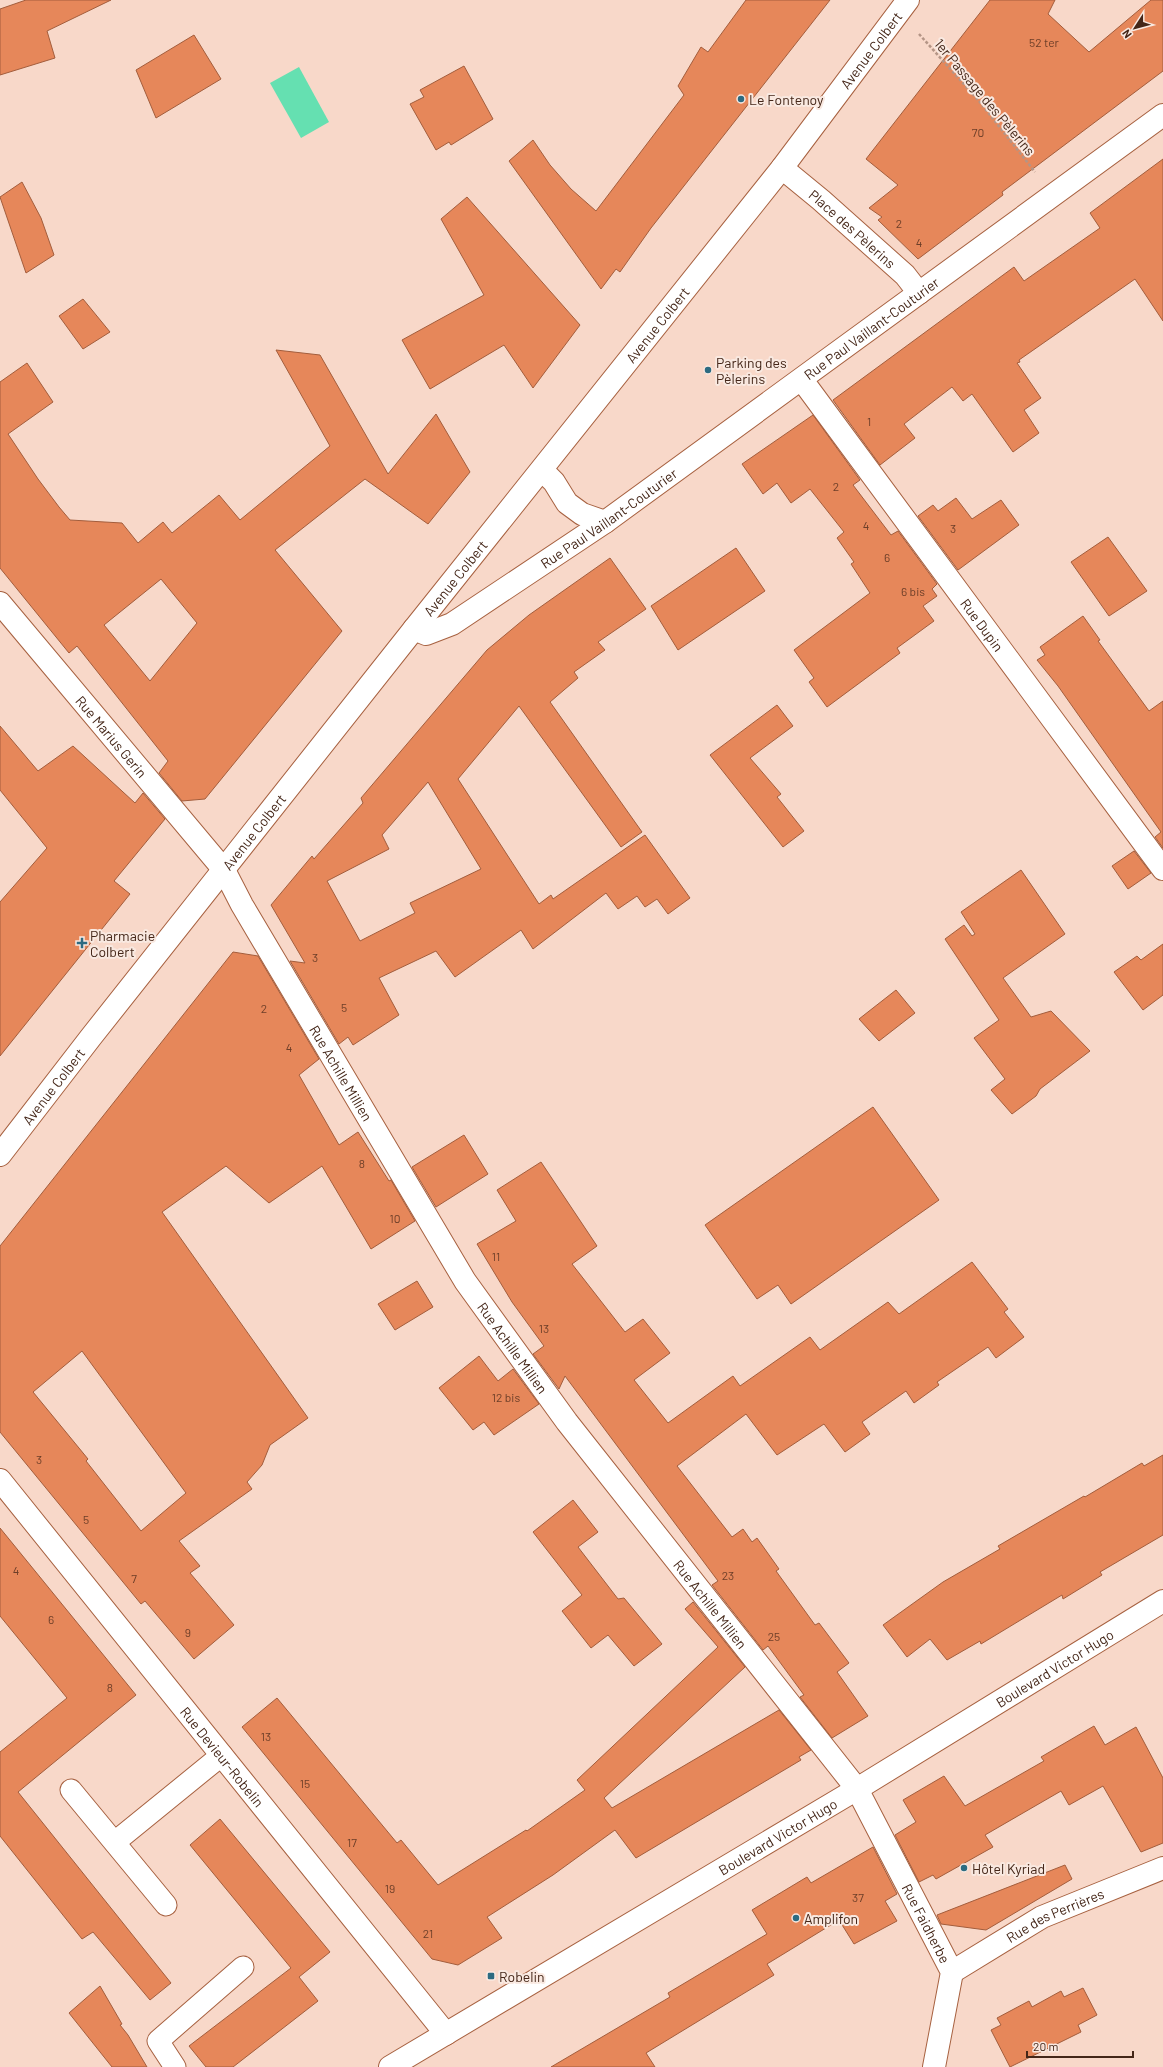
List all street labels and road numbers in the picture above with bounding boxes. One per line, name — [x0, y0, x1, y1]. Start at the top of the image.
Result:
street label: Avenue Colbert — [836, 8, 905, 92]
street label: 1er Passage des Pèlerins — [931, 35, 1039, 159]
street label: Place des Pèlerins — [806, 186, 900, 271]
street label: Rue Paul Vaillant-Couturier — [800, 273, 942, 383]
street label: Avenue Colbert — [622, 283, 692, 366]
street label: Rue Paul Vaillant-Couturier — [537, 464, 680, 571]
street label: Avenue Colbert — [420, 536, 490, 619]
street label: Rue Dupin — [958, 595, 1008, 654]
street label: Rue Marius Gerin — [73, 692, 151, 781]
street label: Avenue Colbert — [218, 790, 289, 873]
street label: Rue Achille Millien — [307, 1022, 377, 1124]
street label: Avenue Colbert — [18, 1044, 88, 1128]
street label: Rue Achille Millien — [474, 1298, 552, 1396]
street label: Rue Achille Millien — [670, 1556, 751, 1652]
street label: Boulevard Victor Hugo — [992, 1625, 1116, 1710]
street label: Rue Devieur-Robelin — [177, 1703, 268, 1810]
street label: Boulevard Victor Hugo — [715, 1794, 840, 1878]
street label: Rue Faidherbe — [899, 1881, 954, 1966]
street label: Rue des Perrières — [1003, 1884, 1107, 1946]

